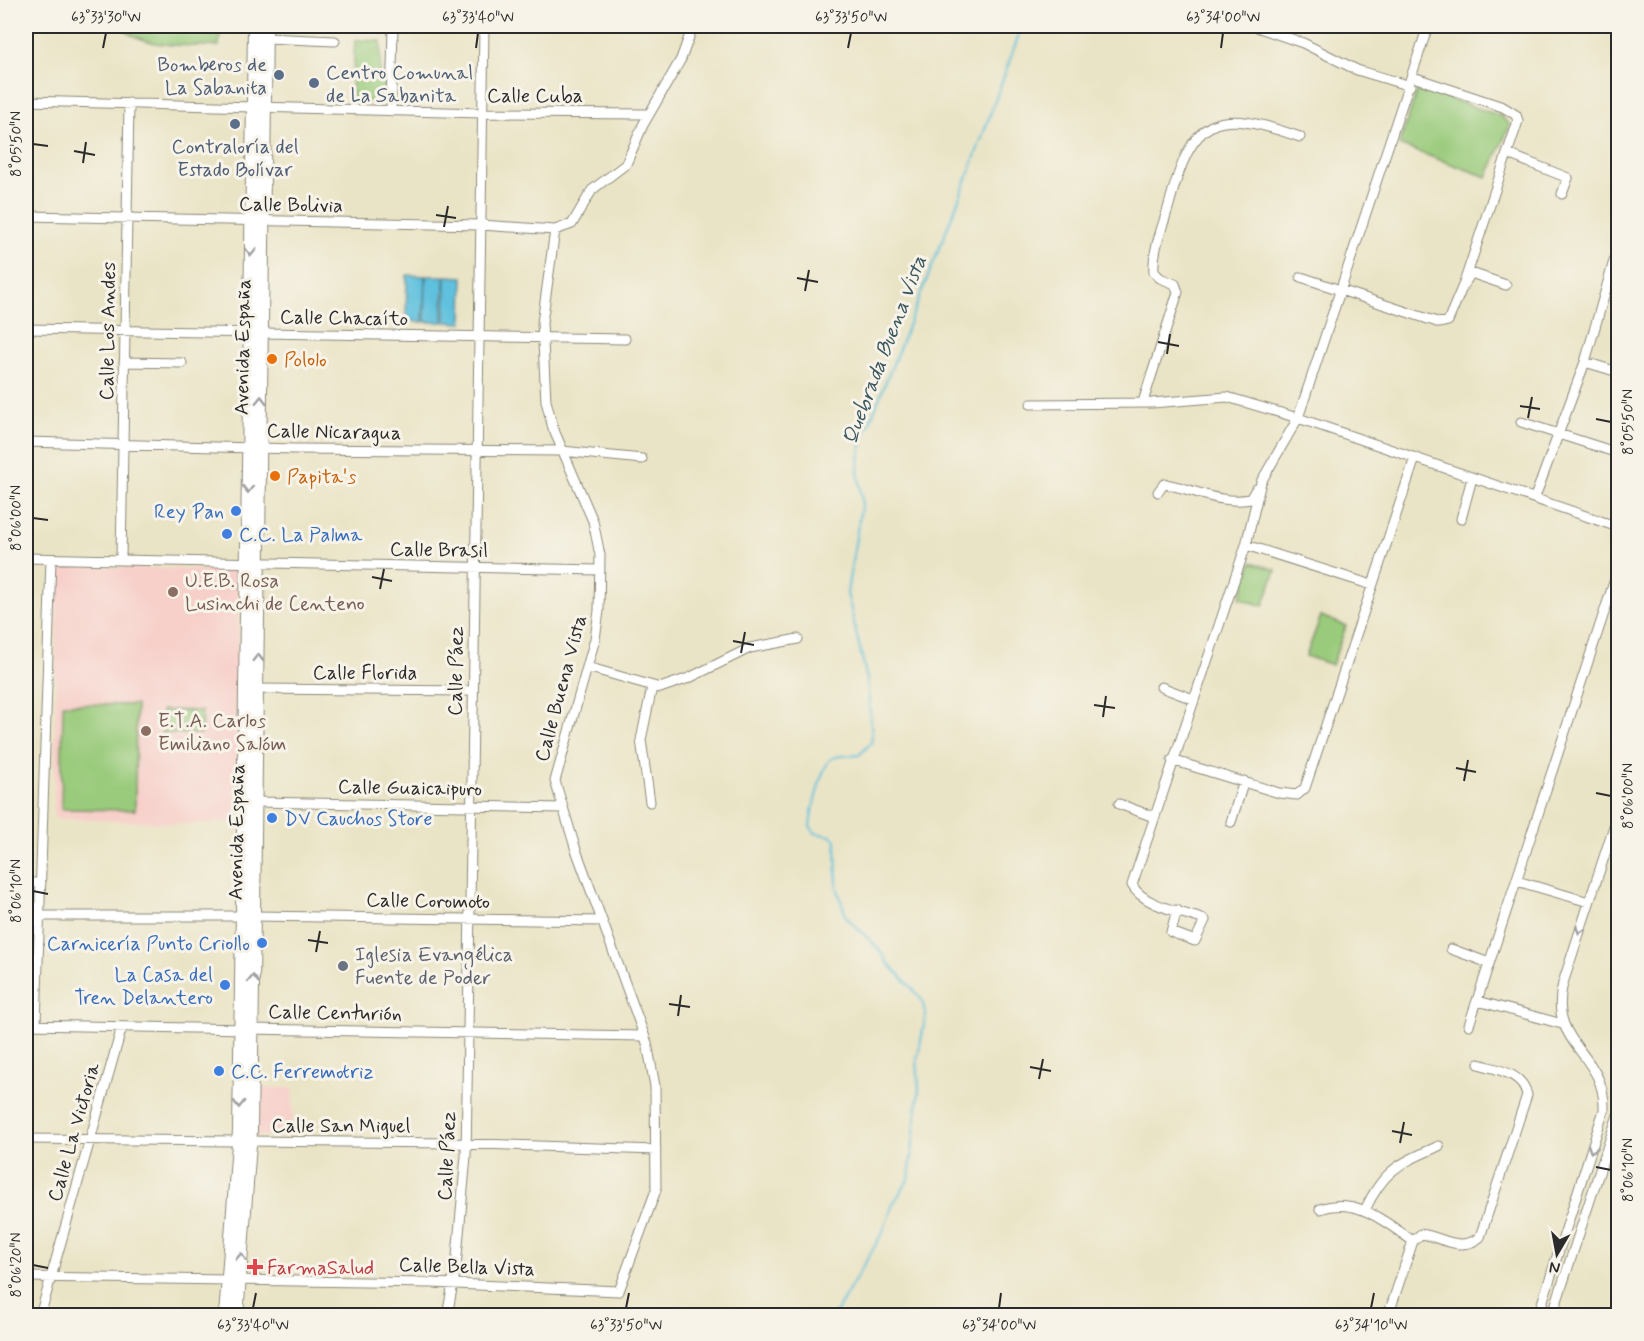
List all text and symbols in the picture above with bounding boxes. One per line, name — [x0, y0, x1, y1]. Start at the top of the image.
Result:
text: 63°33'30"W — [71, 8, 141, 28]
text: 63°33'40"W — [442, 8, 514, 28]
text: 63°33'50"W — [815, 8, 887, 28]
text: 63°34'00"W — [1186, 8, 1260, 28]
place label: Bomberos de La Sabanita — [157, 52, 267, 102]
place label: Centro Comunal de La Sabanita — [326, 60, 473, 110]
marker: Bomberos de La Sabanita — [272, 68, 286, 82]
marker: Centro Comunal de La Sabanita — [307, 76, 321, 90]
street label: Calle Cuba — [487, 83, 583, 110]
text: 8°05'50"N — [7, 111, 27, 177]
marker: Contraloría del Estado Bolívar — [228, 117, 242, 131]
place label: Contraloría del Estado Bolívar — [171, 134, 299, 184]
street label: Calle Bolivia — [239, 191, 343, 220]
one-way arrow — [245, 247, 257, 256]
water label: Quebrada Buena Vista — [836, 252, 934, 449]
street label: Calle Los Andes — [94, 261, 123, 401]
street label: Avenida España — [229, 279, 258, 415]
street label: Calle Chacaíto — [280, 304, 408, 333]
place label: Pololo — [284, 347, 327, 374]
marker: Pololo — [265, 352, 279, 366]
text: 8°05'50"N — [1619, 389, 1639, 455]
one-way arrow — [255, 395, 267, 404]
street label: Calle Nicaragua — [266, 418, 402, 447]
place label: Papita's — [287, 464, 356, 491]
marker: Papita's — [268, 469, 282, 483]
one-way arrow — [242, 484, 254, 493]
text: 8°06'00"N — [7, 485, 27, 551]
place label: Rey Pan — [154, 499, 224, 526]
marker: Rey Pan — [229, 504, 243, 518]
place label: C.C. La Palma — [239, 522, 363, 549]
marker: C.C. La Palma — [220, 527, 234, 541]
street label: Calle Brasil — [390, 536, 488, 565]
place label: U.E.B. Rosa Lusinchi de Centeno — [185, 568, 365, 618]
marker: U.E.B. Rosa Lusinchi de Centeno — [166, 585, 180, 599]
street label: Calle Buena Vista — [529, 612, 594, 765]
street label: Calle Páez — [442, 626, 471, 716]
one-way arrow — [251, 653, 264, 662]
street label: Calle Florida — [313, 660, 417, 687]
place label: E.T.A. Carlos Emiliano Salóm — [158, 708, 287, 758]
marker: E.T.A. Carlos Emiliano Salóm — [139, 724, 153, 738]
text: 8°06'00"N — [1619, 763, 1639, 829]
street label: Avenida España — [223, 764, 252, 900]
street label: Calle Guaicaipuro — [338, 774, 482, 803]
place label: DV Cauchos Store — [284, 806, 433, 833]
marker: DV Cauchos Store — [265, 811, 279, 825]
text: 8°06'10"N — [7, 859, 27, 923]
street label: Calle Coromoto — [366, 887, 490, 916]
one-way arrow — [1575, 924, 1588, 935]
place label: Carnicería Punto Criollo — [47, 931, 250, 958]
marker: Carnicería Punto Criollo — [255, 936, 269, 950]
place label: Iglesia Evangélica Fuente de Poder — [355, 942, 513, 992]
marker: Iglesia Evangélica Fuente de Poder — [336, 959, 350, 973]
place label: La Casa del Tren Delantero — [74, 962, 213, 1012]
one-way arrow — [247, 974, 259, 983]
marker: La Casa del Tren Delantero — [218, 978, 232, 992]
street label: Calle Centurión — [268, 999, 402, 1028]
street label: Calle La Victoria — [42, 1059, 107, 1205]
place label: C.C. Ferremotriz — [231, 1059, 374, 1086]
marker: C.C. Ferremotriz — [212, 1064, 226, 1078]
one-way arrow — [233, 1099, 245, 1108]
street label: Calle Páez — [432, 1111, 463, 1202]
street label: Calle San Miguel — [272, 1113, 411, 1140]
text: 8°06'10"N — [1619, 1138, 1639, 1202]
one-way arrow — [1587, 1143, 1599, 1154]
north arrow — [1527, 1224, 1587, 1284]
text: 8°06'20"N — [7, 1233, 27, 1297]
street label: Calle Bella Vista — [398, 1252, 536, 1283]
one-way arrow — [235, 1253, 248, 1262]
place label: FarmaSalud — [267, 1255, 374, 1282]
text: N — [1548, 1256, 1562, 1279]
marker: FarmaSalud — [248, 1260, 262, 1274]
text: 63°33'40"W — [217, 1316, 289, 1336]
text: 63°33'50"W — [590, 1316, 662, 1336]
text: 63°34'00"W — [962, 1316, 1036, 1336]
text: 63°34'10"W — [1335, 1316, 1407, 1336]

